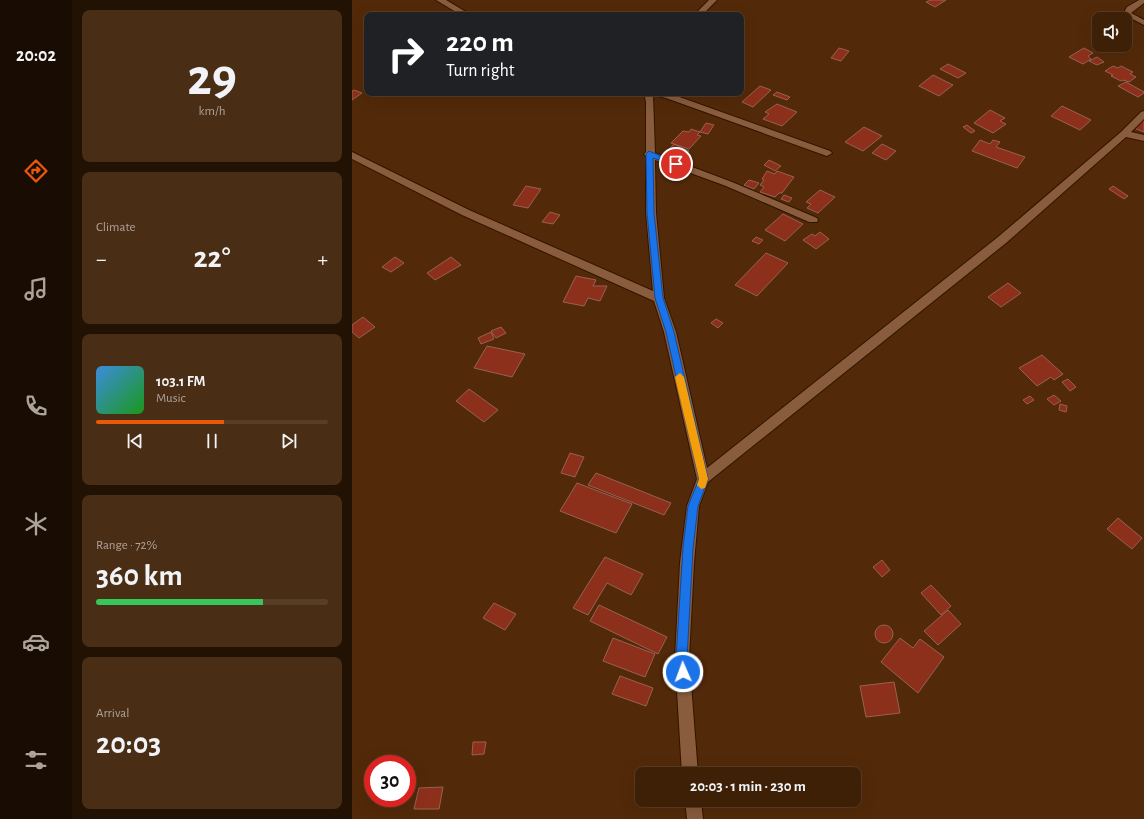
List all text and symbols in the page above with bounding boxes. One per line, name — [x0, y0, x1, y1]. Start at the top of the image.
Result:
map controls — [1092, 12, 1132, 52]
button: sound — [1092, 12, 1132, 52]
icon: right — [380, 28, 432, 80]
text: 220 m — [446, 29, 514, 57]
text: 20:02 — [16, 47, 56, 65]
text: 29 — [187, 52, 237, 104]
text: Turn right — [446, 62, 515, 80]
text: km/h — [199, 105, 225, 118]
pin — [659, 147, 693, 181]
icon: arrive — [665, 153, 687, 175]
icon: directions — [22, 157, 50, 185]
text: Climate — [96, 221, 135, 234]
text: 22° — [193, 243, 231, 273]
text: − — [96, 248, 107, 270]
text: + — [317, 248, 328, 270]
icon: music — [22, 275, 50, 303]
text: 103.1 FM — [156, 374, 205, 389]
icon: phone — [22, 392, 50, 420]
text: Music — [156, 392, 186, 405]
icon: previous — [124, 430, 146, 452]
icon: pause — [201, 430, 223, 452]
icon: next — [278, 430, 300, 452]
icon: climate — [22, 510, 50, 538]
text: Range · 72% — [96, 539, 157, 552]
text: 360 km — [96, 561, 183, 591]
icon: car — [22, 628, 50, 656]
position arrow — [662, 651, 704, 693]
text: Arrival — [96, 707, 129, 720]
text: 20:03 — [96, 729, 161, 759]
icon: filters — [22, 746, 50, 774]
speed limit sign: 30 — [364, 755, 416, 807]
text: 20:03 · 1 min · 230 m — [690, 779, 806, 794]

